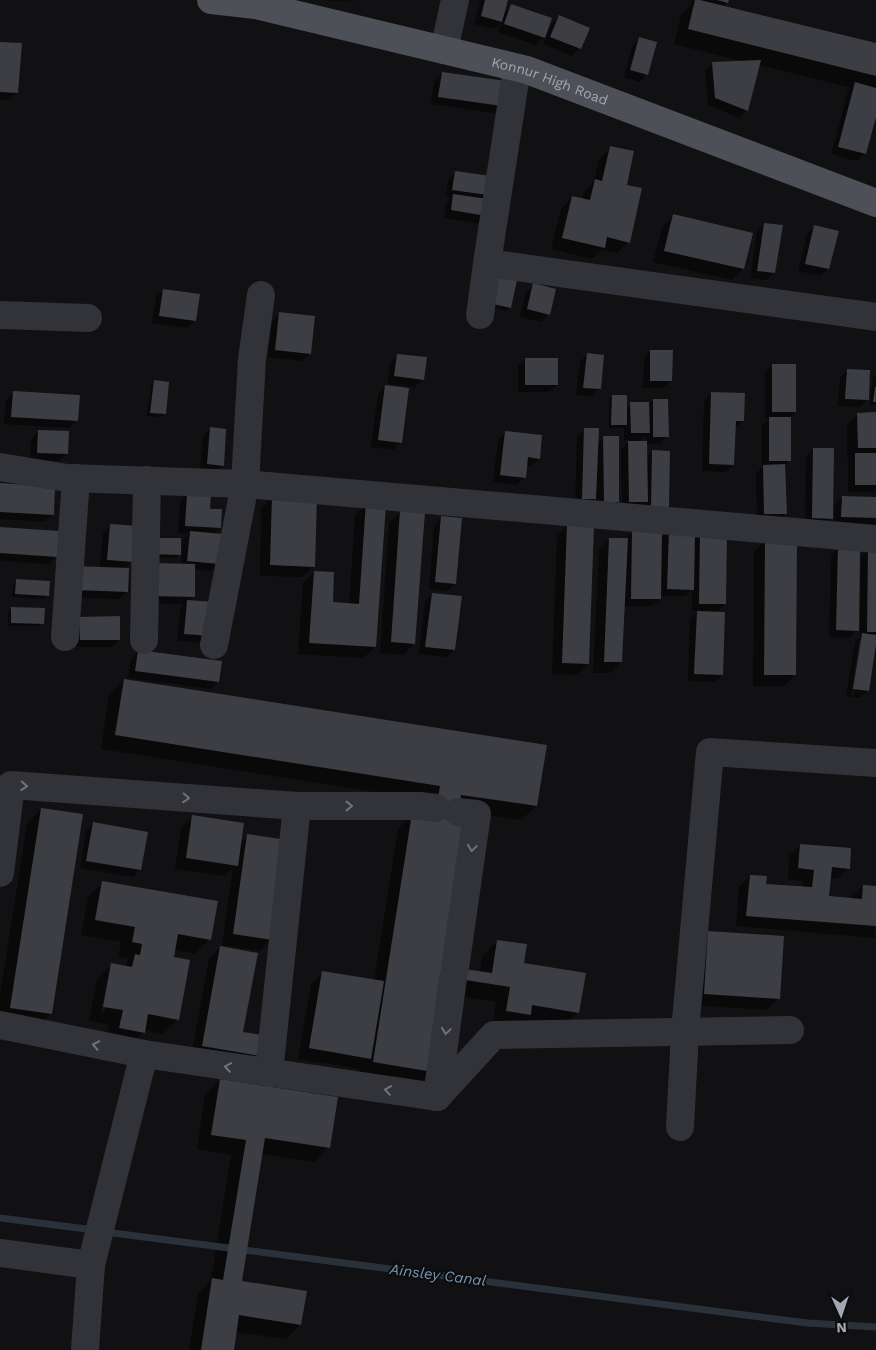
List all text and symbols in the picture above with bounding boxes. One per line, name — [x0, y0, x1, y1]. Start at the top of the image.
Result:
street label: Konnur High Road — [490, 54, 610, 108]
one-way arrow — [21, 780, 29, 791]
one-way arrow — [183, 792, 191, 803]
one-way arrow — [345, 801, 353, 811]
one-way arrow — [467, 844, 478, 852]
one-way arrow — [441, 1027, 452, 1035]
one-way arrow — [92, 1040, 101, 1050]
one-way arrow — [223, 1062, 231, 1073]
one-way arrow — [384, 1086, 393, 1096]
water label: Ainsley Canal — [388, 1260, 488, 1290]
north arrow — [816, 1290, 866, 1340]
text: N — [836, 1320, 847, 1336]

